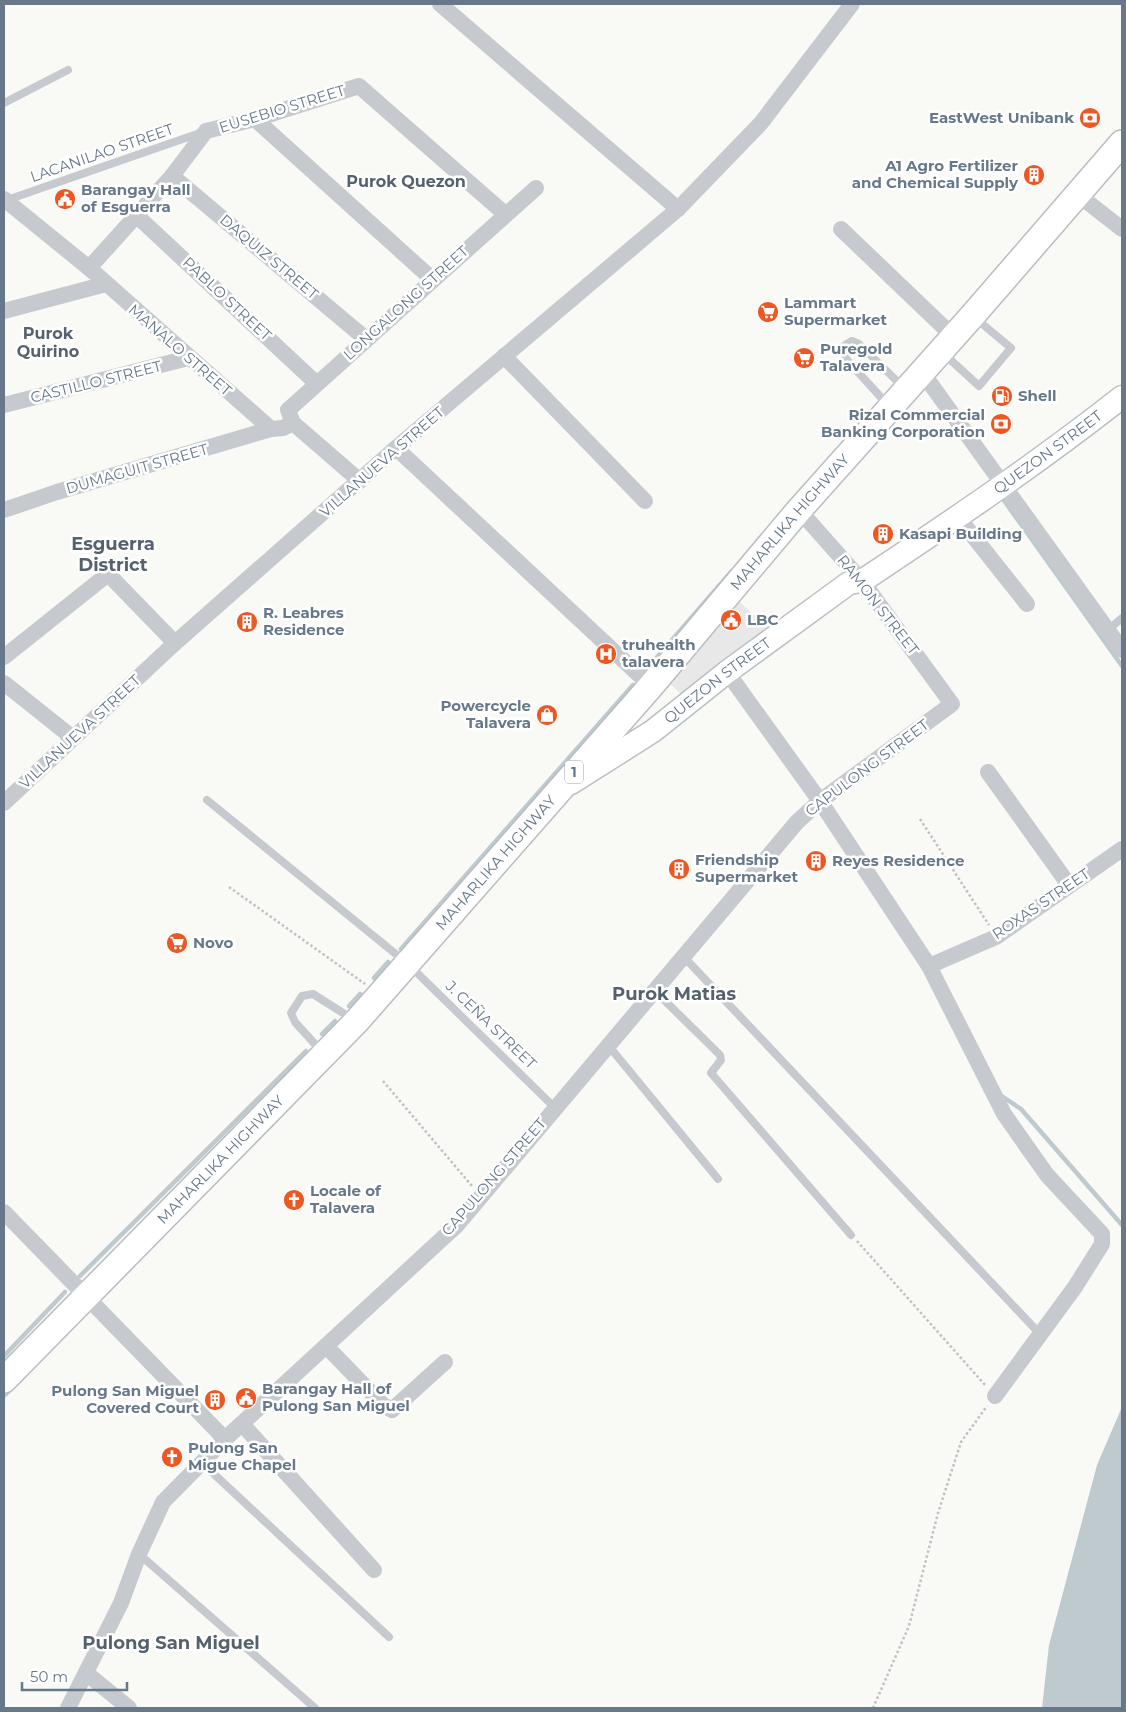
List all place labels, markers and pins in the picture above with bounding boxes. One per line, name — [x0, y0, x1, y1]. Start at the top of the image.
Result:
bank icon: EastWest Unibank — [1078, 106, 1102, 130]
place label: EastWest Unibank — [929, 108, 1074, 127]
place label: A1 Agro Fertilizer and Chemical Supply — [852, 156, 1019, 192]
building icon: A1 Agro Fertilizer and Chemical Supply — [1022, 163, 1046, 187]
place label: Barangay Hall of Esguerra — [81, 180, 191, 216]
public building icon: Barangay Hall of Esguerra — [53, 187, 77, 211]
place label: Lammart Supermarket — [784, 293, 887, 329]
supermarket icon: Lammart Supermarket — [756, 300, 780, 324]
place label: Puregold Talavera — [820, 339, 892, 375]
supermarket icon: Puregold Talavera — [792, 346, 816, 370]
fuel station icon: Shell — [990, 384, 1014, 408]
place label: Shell — [1018, 386, 1057, 405]
place label: Rizal Commercial Banking Corporation — [821, 405, 985, 441]
bank icon: Rizal Commercial Banking Corporation — [989, 412, 1013, 436]
building icon: Kasapi Building — [871, 522, 895, 546]
place label: Kasapi Building — [899, 524, 1022, 543]
place label: R. Leabres Residence — [263, 603, 344, 639]
public building icon: LBC — [719, 608, 743, 632]
building icon: R. Leabres Residence — [235, 610, 259, 634]
place label: LBC — [747, 610, 779, 629]
place label: truhealth talavera — [622, 635, 696, 671]
hospital icon: truhealth talavera — [594, 642, 618, 666]
place label: Powercycle Talavera — [441, 696, 531, 732]
shop icon: Powercycle Talavera — [535, 703, 559, 727]
building icon: Reyes Residence — [804, 849, 828, 873]
place label: Friendship Supermarket — [695, 850, 798, 886]
place label: Reyes Residence — [832, 851, 964, 870]
building icon: Friendship Supermarket — [667, 857, 691, 881]
supermarket icon: Novo — [165, 931, 189, 955]
place label: Novo — [193, 933, 233, 952]
place label: Locale of Talavera — [310, 1181, 382, 1217]
church icon: Locale of Talavera — [282, 1188, 306, 1212]
place label: Barangay Hall of Pulong San Miguel — [262, 1379, 410, 1415]
place label: Pulong San Miguel Covered Court — [51, 1381, 199, 1417]
public building icon: Barangay Hall of Pulong San Miguel — [234, 1386, 258, 1410]
building icon: Pulong San Miguel Covered Court — [203, 1388, 227, 1412]
place label: Pulong San Migue Chapel — [188, 1438, 296, 1474]
church icon: Pulong San Migue Chapel — [160, 1445, 184, 1469]

